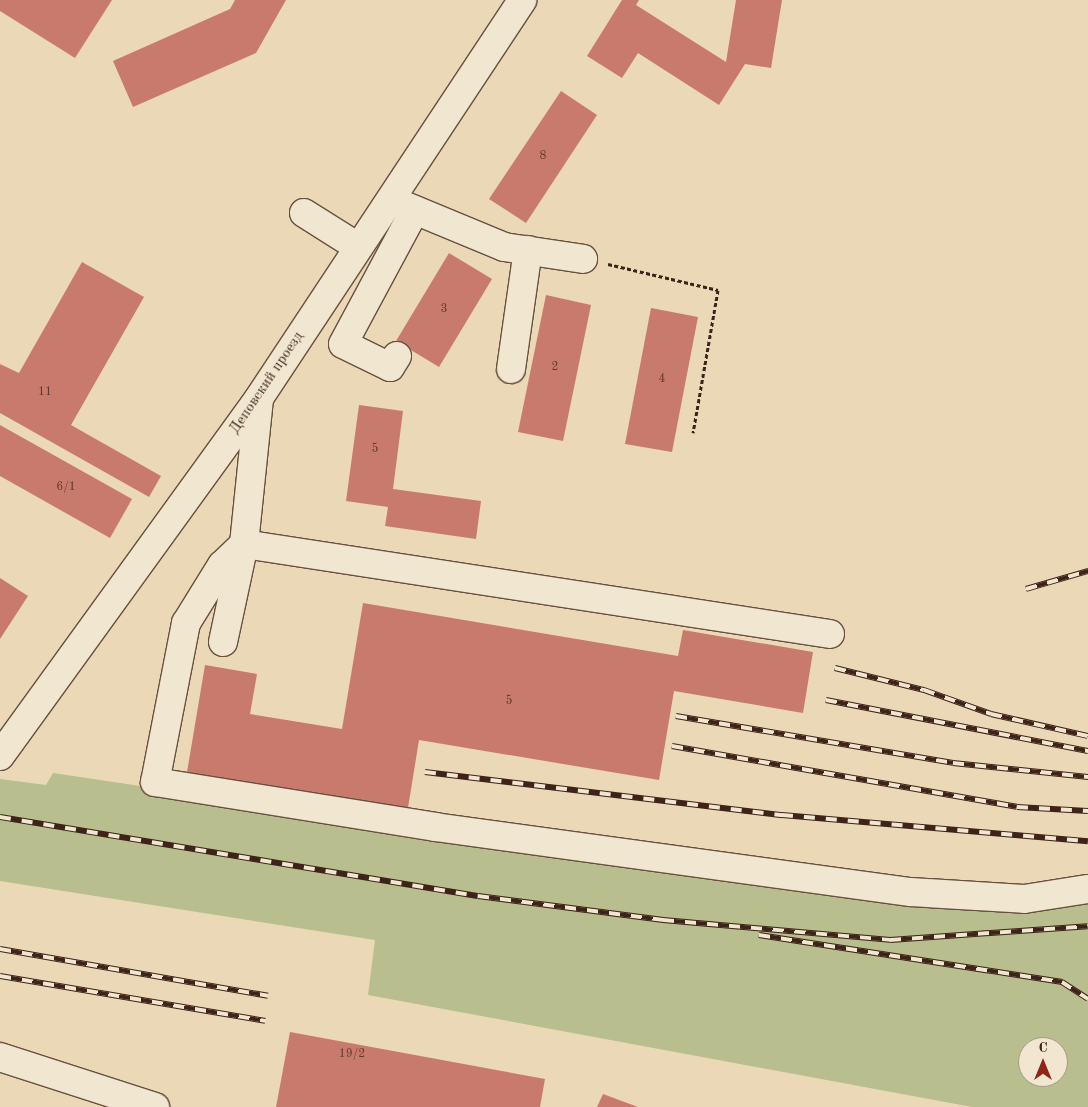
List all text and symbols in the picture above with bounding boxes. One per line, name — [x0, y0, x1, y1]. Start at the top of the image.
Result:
house number: 8 — [540, 150, 546, 164]
house number: 3 — [441, 303, 447, 317]
street label: Деповский проезд — [226, 328, 308, 438]
house number: 2 — [552, 361, 558, 375]
house number: 4 — [659, 373, 665, 387]
house number: 11 — [38, 386, 52, 400]
house number: 5 — [372, 443, 378, 457]
house number: 6/1 — [56, 481, 76, 495]
house number: 5 — [506, 695, 512, 709]
north arrow — [1018, 1037, 1068, 1087]
text: С — [1038, 1041, 1048, 1055]
house number: 19/2 — [339, 1048, 365, 1062]

